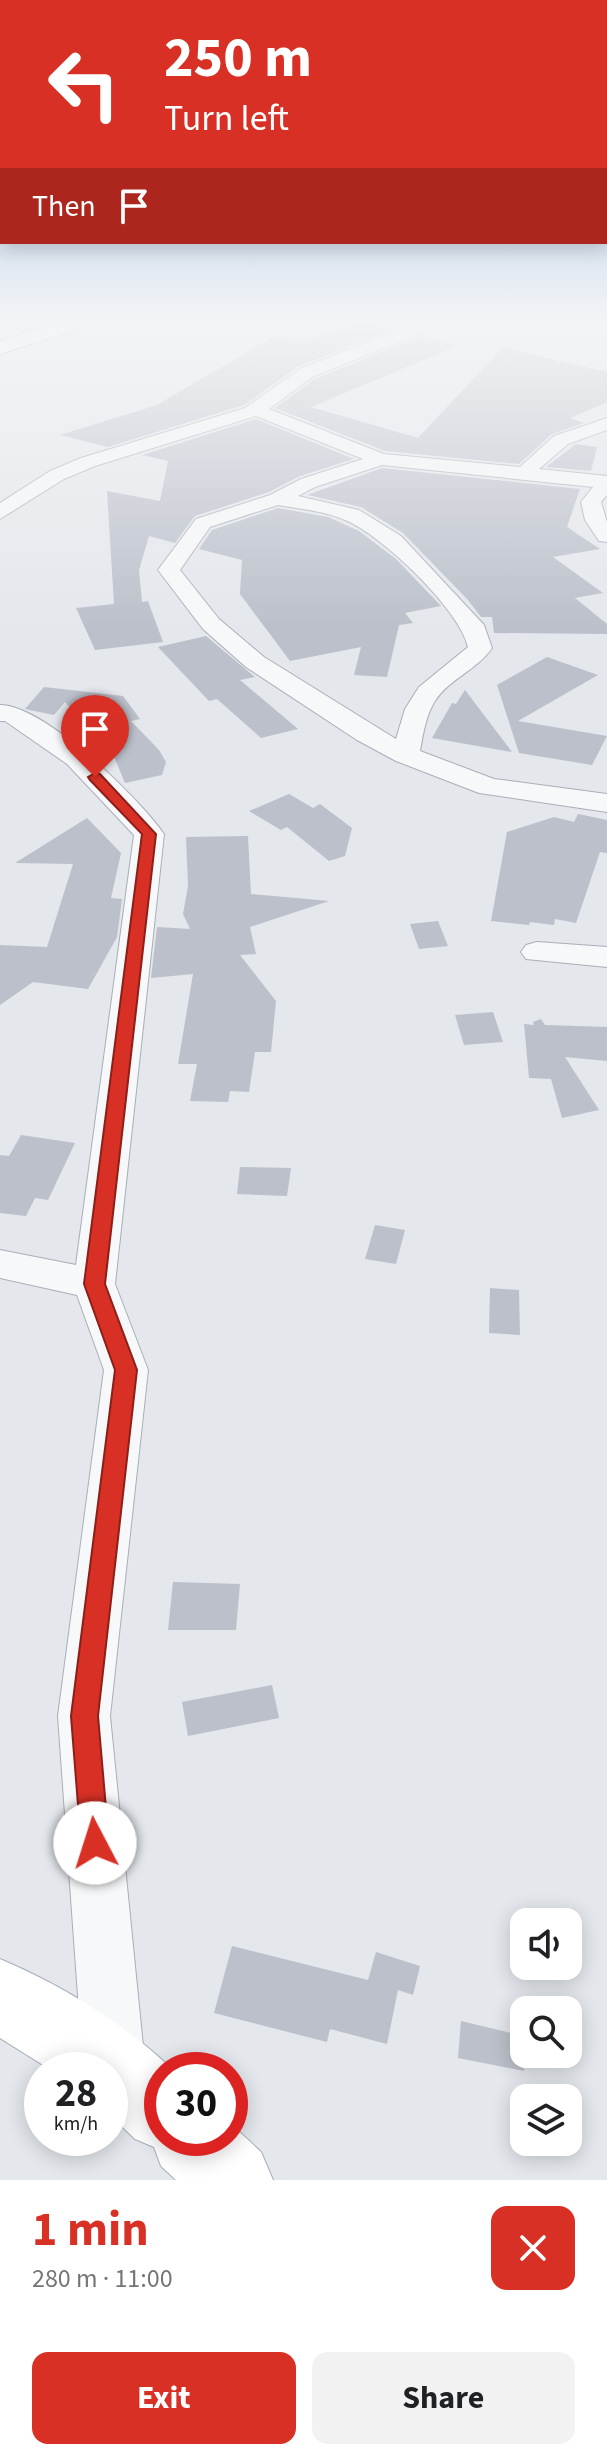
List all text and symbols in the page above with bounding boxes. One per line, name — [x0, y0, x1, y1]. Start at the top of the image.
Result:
text: 250 m — [164, 19, 312, 98]
icon: left — [32, 32, 136, 136]
text: Turn left — [164, 93, 289, 144]
icon: arrive — [112, 184, 156, 228]
text: Then — [32, 185, 96, 228]
pin — [61, 695, 129, 777]
icon: arrive — [73, 707, 117, 751]
position arrow — [53, 1801, 137, 1885]
map controls — [510, 1908, 582, 2156]
button: sound — [510, 1908, 582, 1980]
button: search — [510, 1996, 582, 2068]
speed limit sign: 30 — [144, 2052, 248, 2156]
text: 28 — [55, 2065, 97, 2122]
button: layers — [510, 2084, 582, 2156]
text: km/h — [54, 2110, 98, 2138]
text: 1 min — [32, 2196, 149, 2264]
button: close — [491, 2206, 575, 2290]
text: 280 m · 11:00 — [32, 2260, 173, 2297]
button: Exit — [32, 2352, 296, 2444]
button: Share — [312, 2352, 575, 2444]

